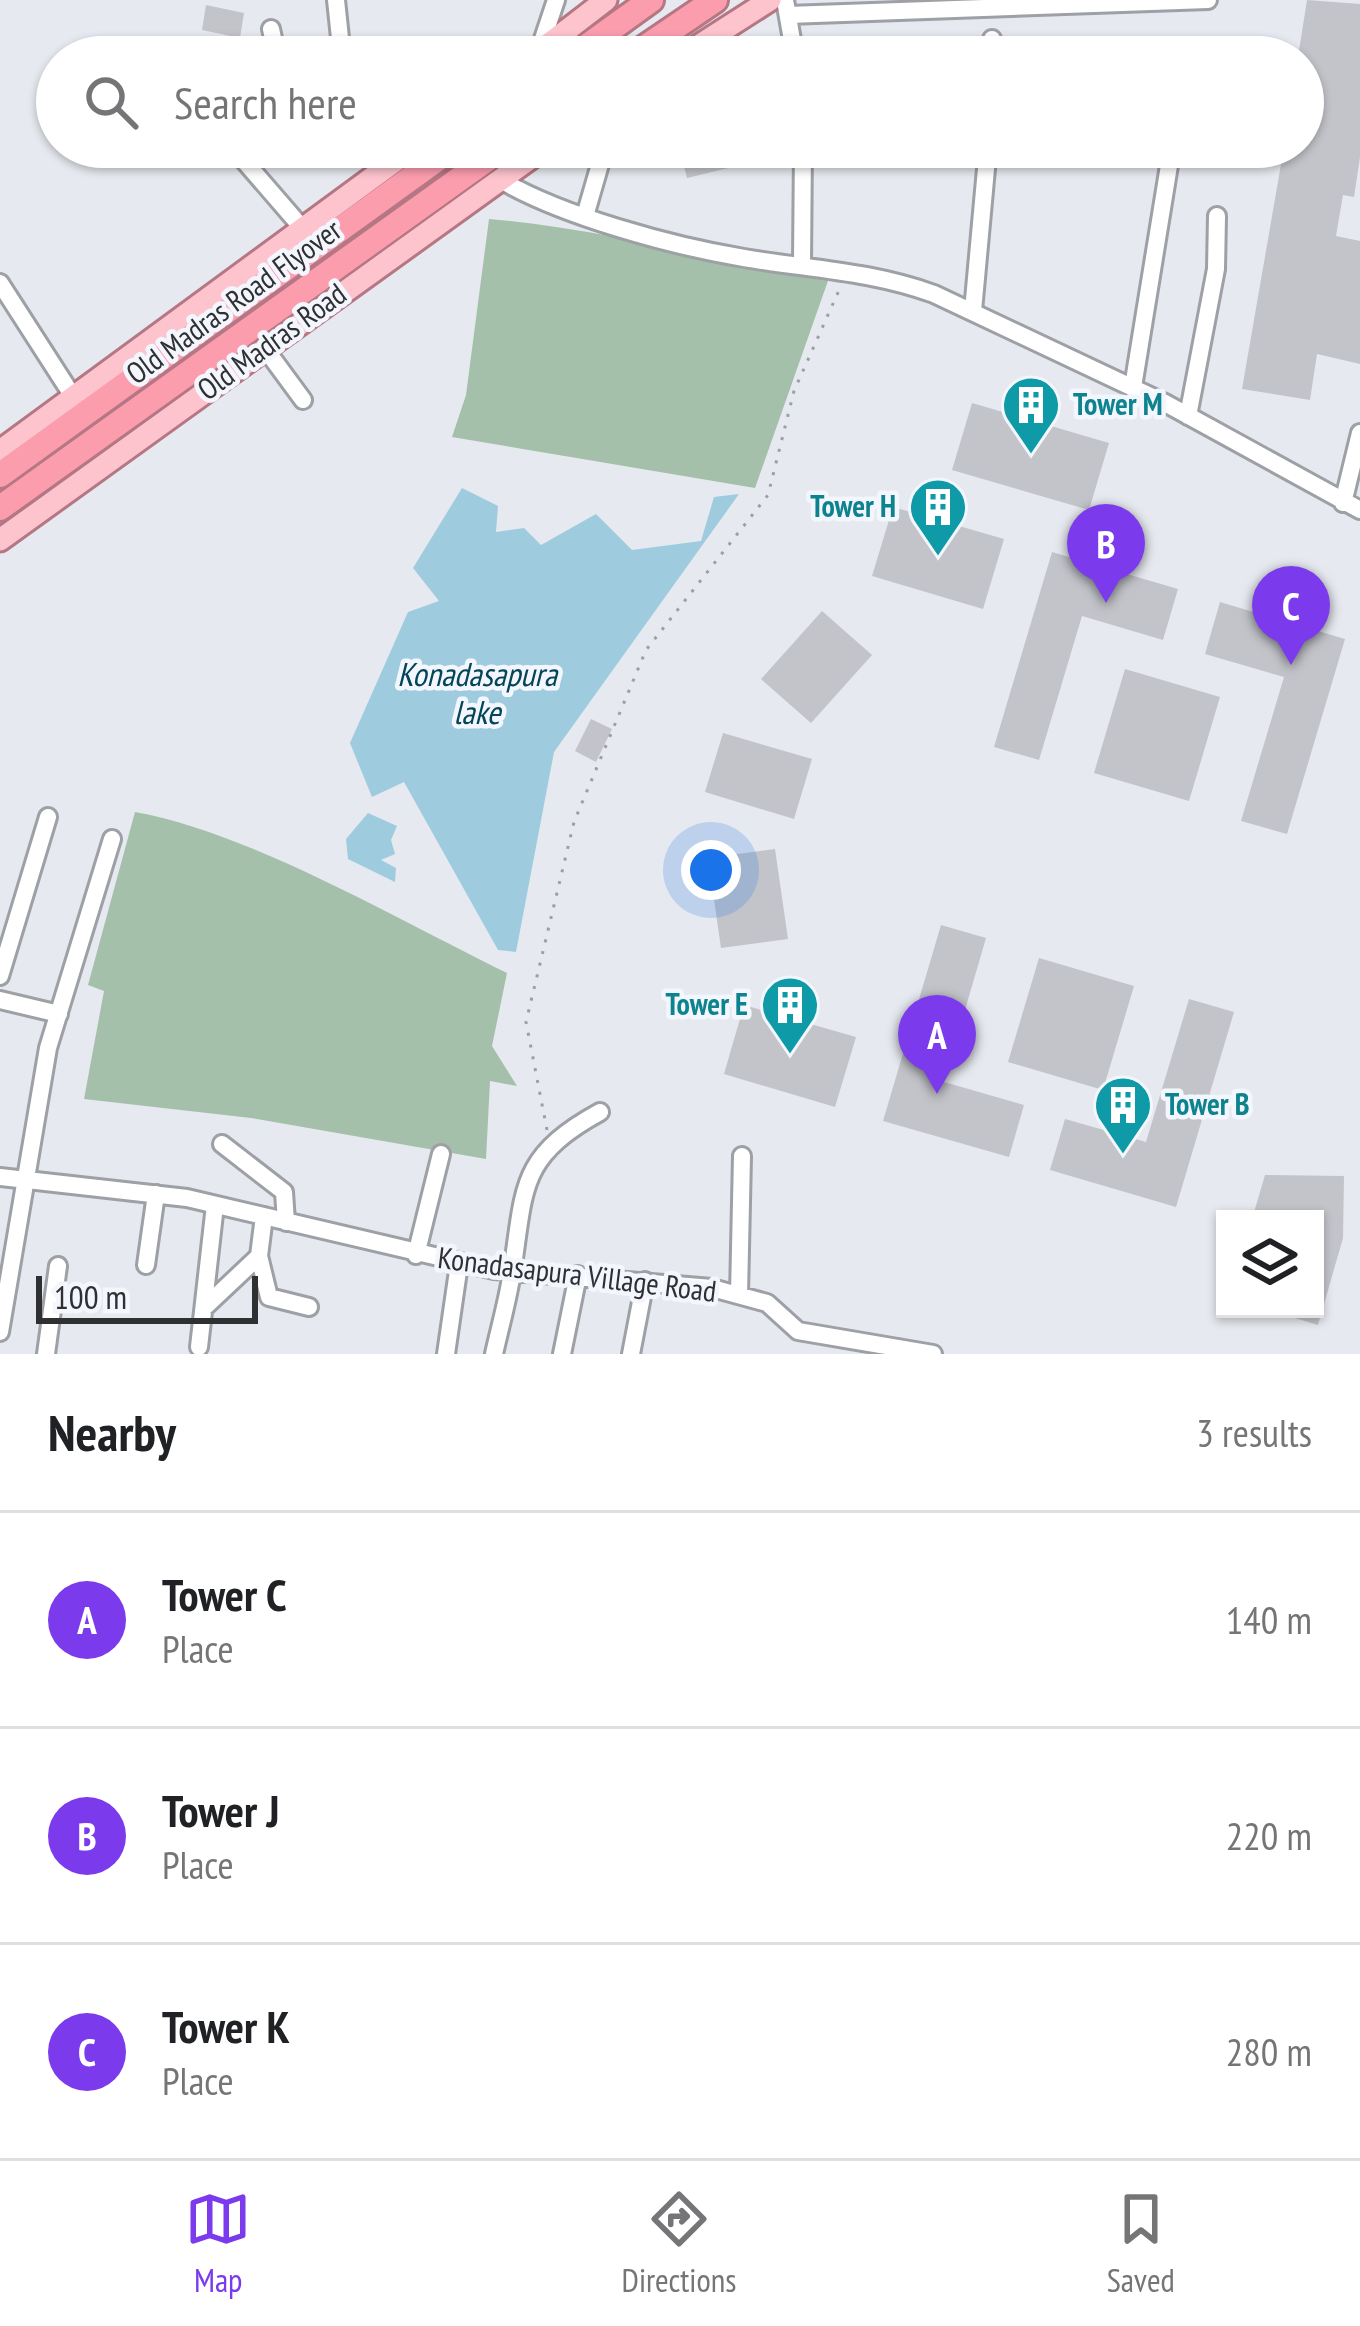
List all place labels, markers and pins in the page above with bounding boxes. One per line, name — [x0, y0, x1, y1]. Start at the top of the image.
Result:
building icon: Tower M — [1000, 374, 1062, 456]
place label: Tower M — [1073, 384, 1163, 423]
building icon: Tower H — [907, 476, 969, 558]
place label: Tower H — [810, 486, 896, 525]
pin: B — [1067, 504, 1145, 603]
pin: C — [1252, 566, 1330, 665]
building icon: Tower E — [759, 974, 821, 1056]
place label: Tower E — [665, 984, 748, 1023]
pin: A — [898, 995, 976, 1094]
building icon: Tower B — [1092, 1074, 1154, 1156]
place label: Tower B — [1165, 1084, 1249, 1123]

